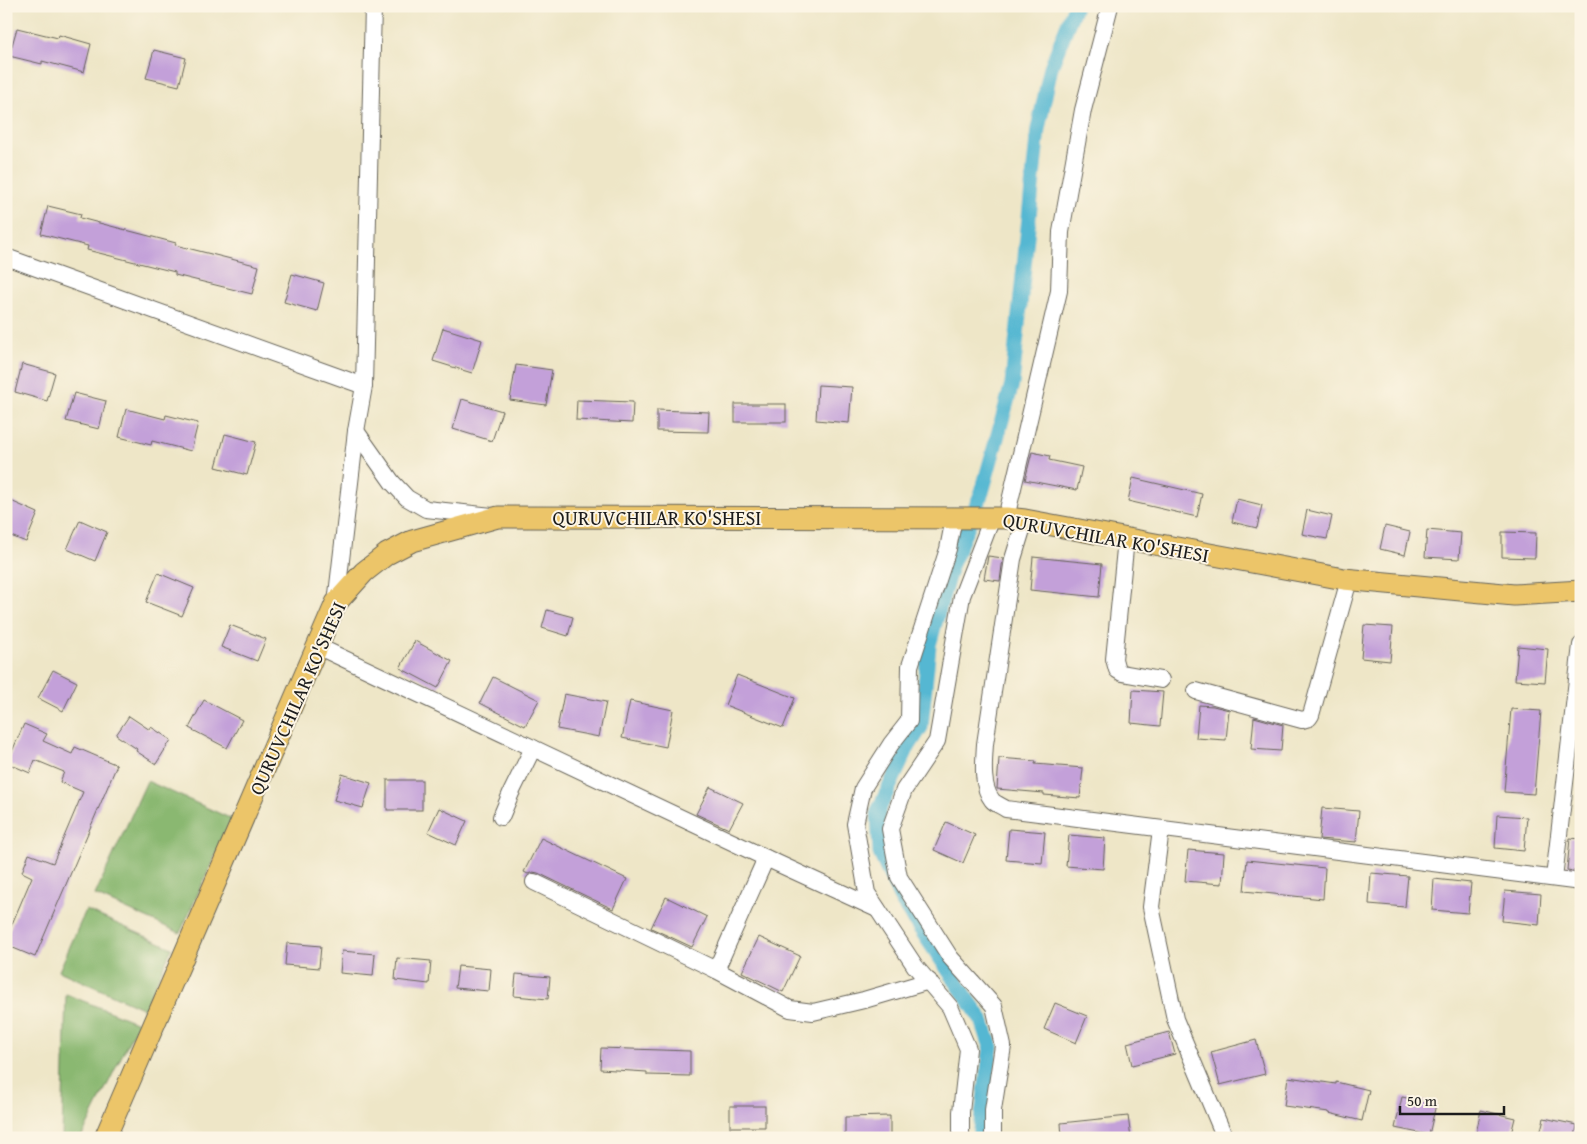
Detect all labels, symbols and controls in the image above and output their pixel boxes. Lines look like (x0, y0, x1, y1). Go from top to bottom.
street label: QURUVCHILAR KO'SHESI (553, 503, 761, 532)
street label: QURUVCHILAR KO'SHESI (1001, 505, 1211, 569)
street label: QURUVCHILAR KO'SHESI (241, 597, 353, 799)
scale bar (1400, 1084, 1503, 1116)
text: 50 m (1407, 1090, 1438, 1111)

